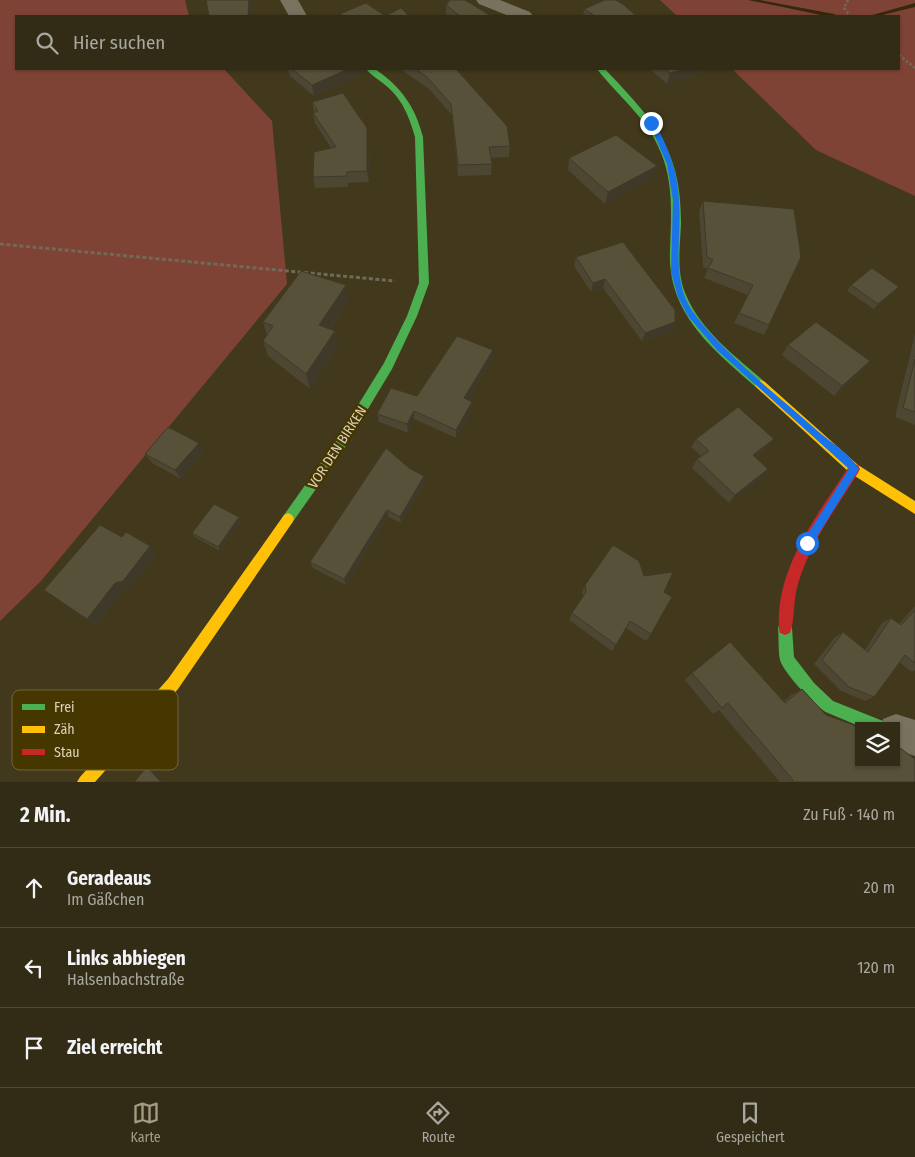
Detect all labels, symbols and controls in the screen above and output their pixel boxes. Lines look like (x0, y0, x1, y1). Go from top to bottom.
search box (15, 15, 900, 70)
icon: search (33, 29, 61, 57)
text: Hier suchen (73, 31, 165, 54)
route end (640, 112, 663, 135)
street label: VOR DEN BIRKEN (305, 403, 370, 492)
route start (796, 532, 819, 555)
legend (12, 690, 178, 770)
text: Frei (54, 699, 75, 716)
text: Zäh (54, 721, 75, 738)
map controls (855, 722, 900, 767)
button: layers (855, 722, 900, 767)
text: Stau (54, 744, 80, 761)
text: 2 Min. (20, 802, 70, 828)
text: Zu Fuß · 140 m (803, 805, 895, 824)
text: Geradeaus (67, 867, 151, 890)
icon: ahead (20, 874, 48, 902)
text: 20 m (864, 878, 895, 897)
text: Im Gäßchen (67, 890, 144, 909)
text: Links abbiegen (67, 947, 186, 970)
icon: left (20, 954, 48, 982)
text: 120 m (857, 958, 895, 977)
text: Halsenbachstraße (67, 970, 185, 989)
icon: arrive (20, 1034, 48, 1062)
text: Ziel erreicht (67, 1036, 163, 1059)
tab: Karte (130, 1099, 161, 1146)
tab: Route (422, 1099, 455, 1146)
tab: Gespeichert (716, 1099, 785, 1146)

